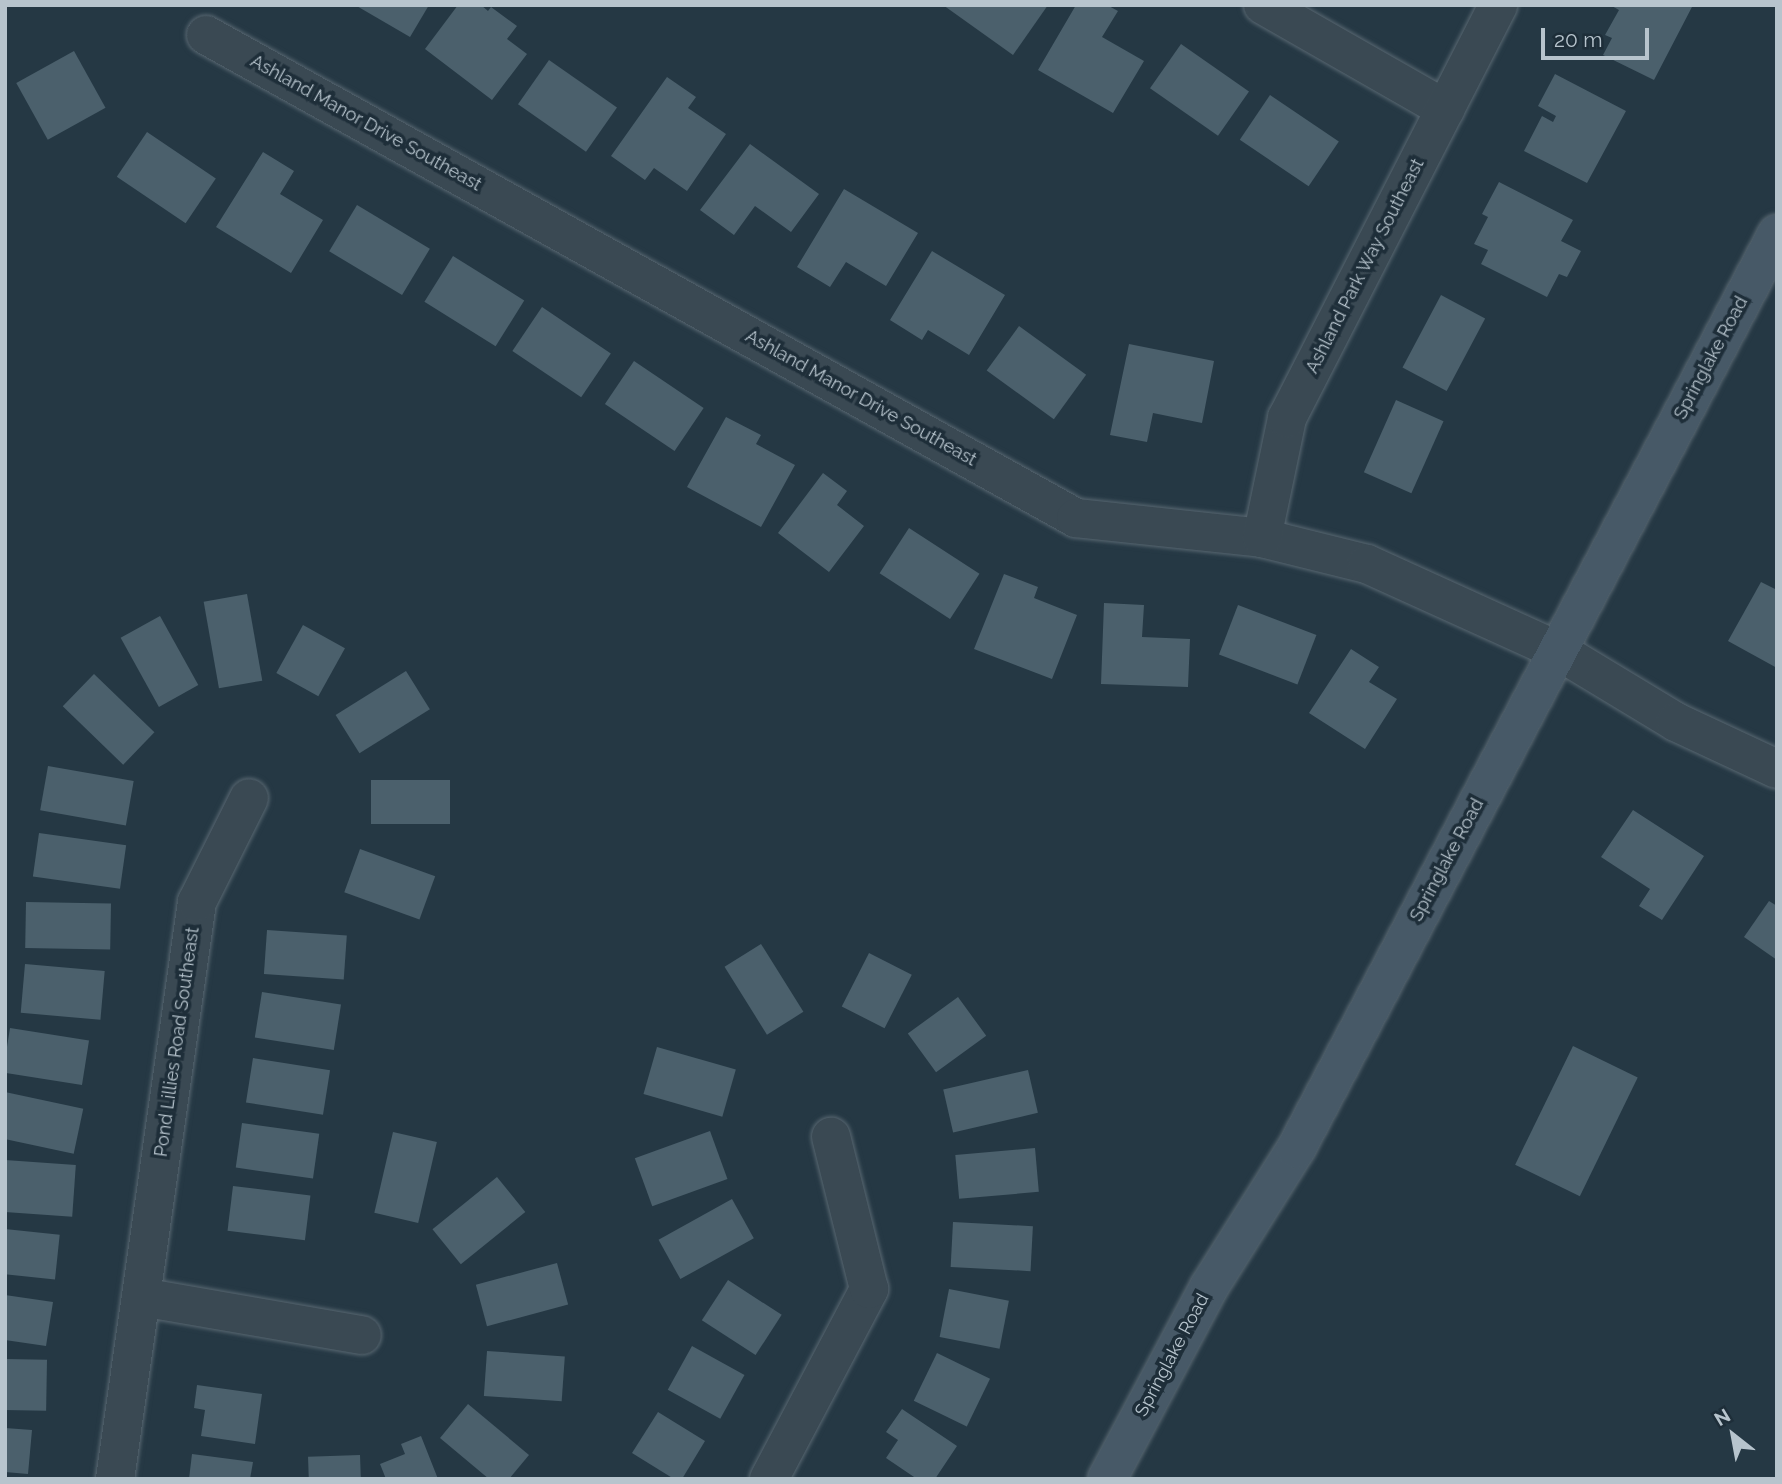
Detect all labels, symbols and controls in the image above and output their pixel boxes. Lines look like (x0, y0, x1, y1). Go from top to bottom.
scale bar (1544, 14, 1652, 58)
text: 20 m (1554, 27, 1602, 52)
street label: Ashland Manor Drive Southeast (246, 50, 486, 196)
street label: Ashland Park Way Southeast (1301, 155, 1429, 377)
street label: Springlake Road (1670, 293, 1752, 423)
street label: Ashland Manor Drive Southeast (741, 325, 981, 471)
street label: Springlake Road (1406, 795, 1488, 925)
street label: Pond Lillies Road Southeast (150, 926, 204, 1158)
street label: Springlake Road (1131, 1290, 1213, 1420)
north arrow (1698, 1400, 1768, 1470)
text: N (1710, 1404, 1734, 1430)

